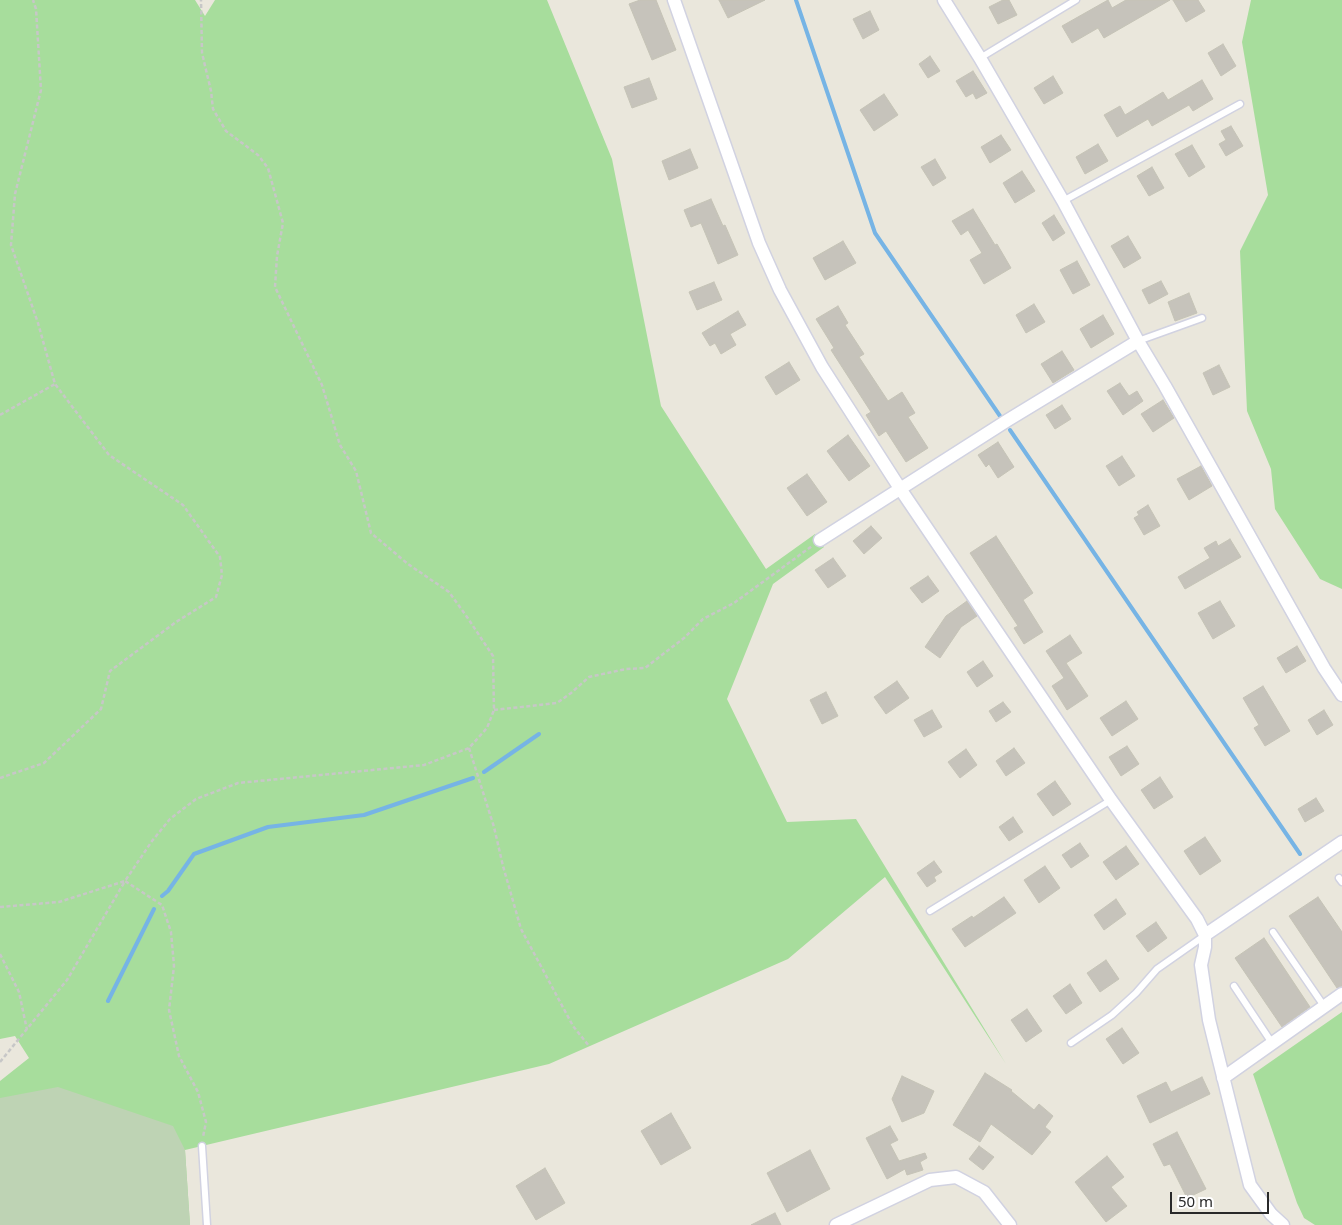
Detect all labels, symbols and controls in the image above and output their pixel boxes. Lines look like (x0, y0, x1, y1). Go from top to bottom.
scale bar (1172, 1182, 1271, 1214)
text: 50 m (1178, 1191, 1213, 1211)

